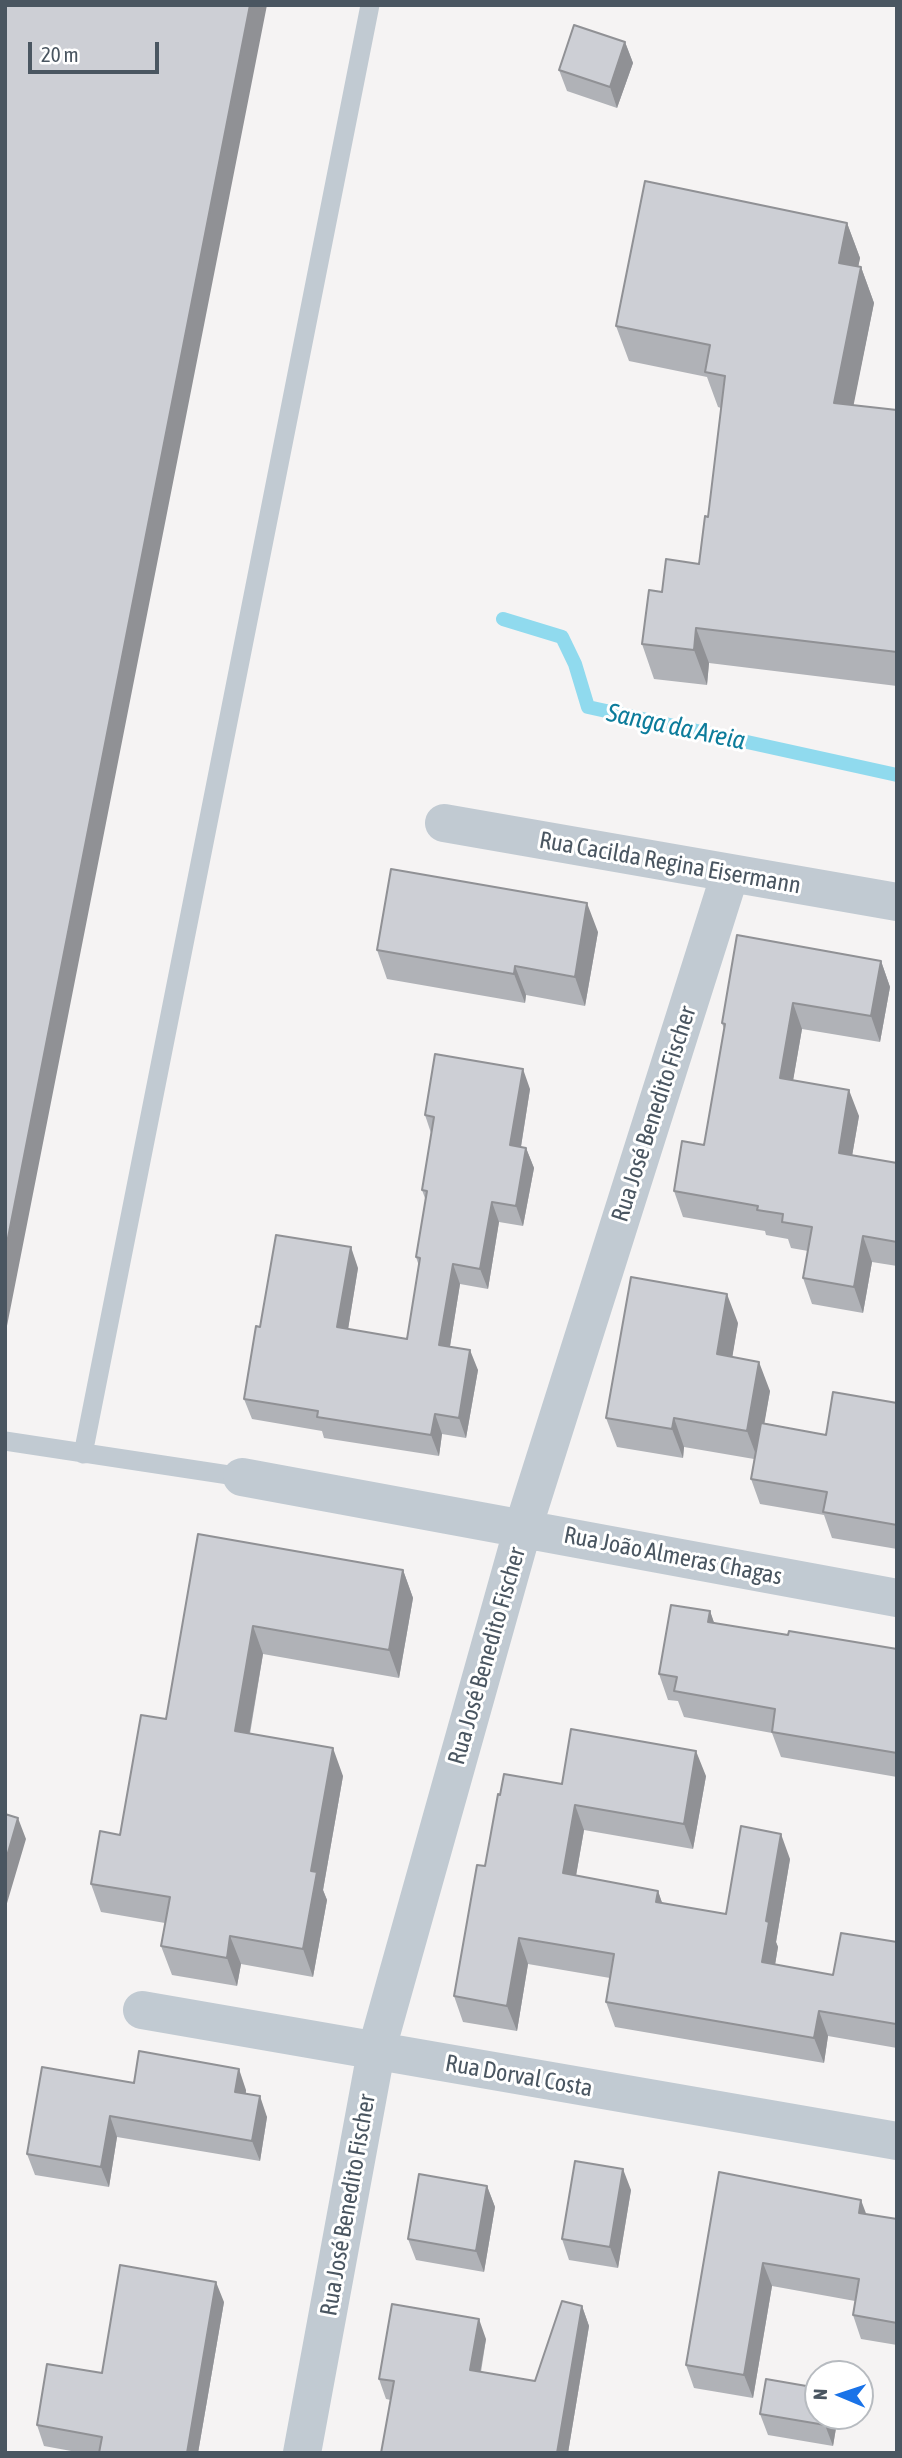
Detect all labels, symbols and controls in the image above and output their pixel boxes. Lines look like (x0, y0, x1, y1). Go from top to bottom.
scale bar (32, 28, 163, 72)
text: 20 m (41, 42, 79, 66)
water label: Sanga da Areia (604, 697, 748, 757)
street label: Rua Cacilda Regina Eisermann (537, 826, 803, 900)
street label: Rua José Benedito Fischer (606, 1003, 702, 1225)
street label: Rua João Almeras Chagas (561, 1521, 785, 1591)
street label: Rua José Benedito Fischer (442, 1544, 532, 1768)
street label: Rua Dorval Costa (443, 2049, 595, 2103)
street label: Rua José Benedito Fischer (314, 2092, 382, 2318)
north arrow (804, 2360, 874, 2430)
text: N (809, 2388, 831, 2400)

